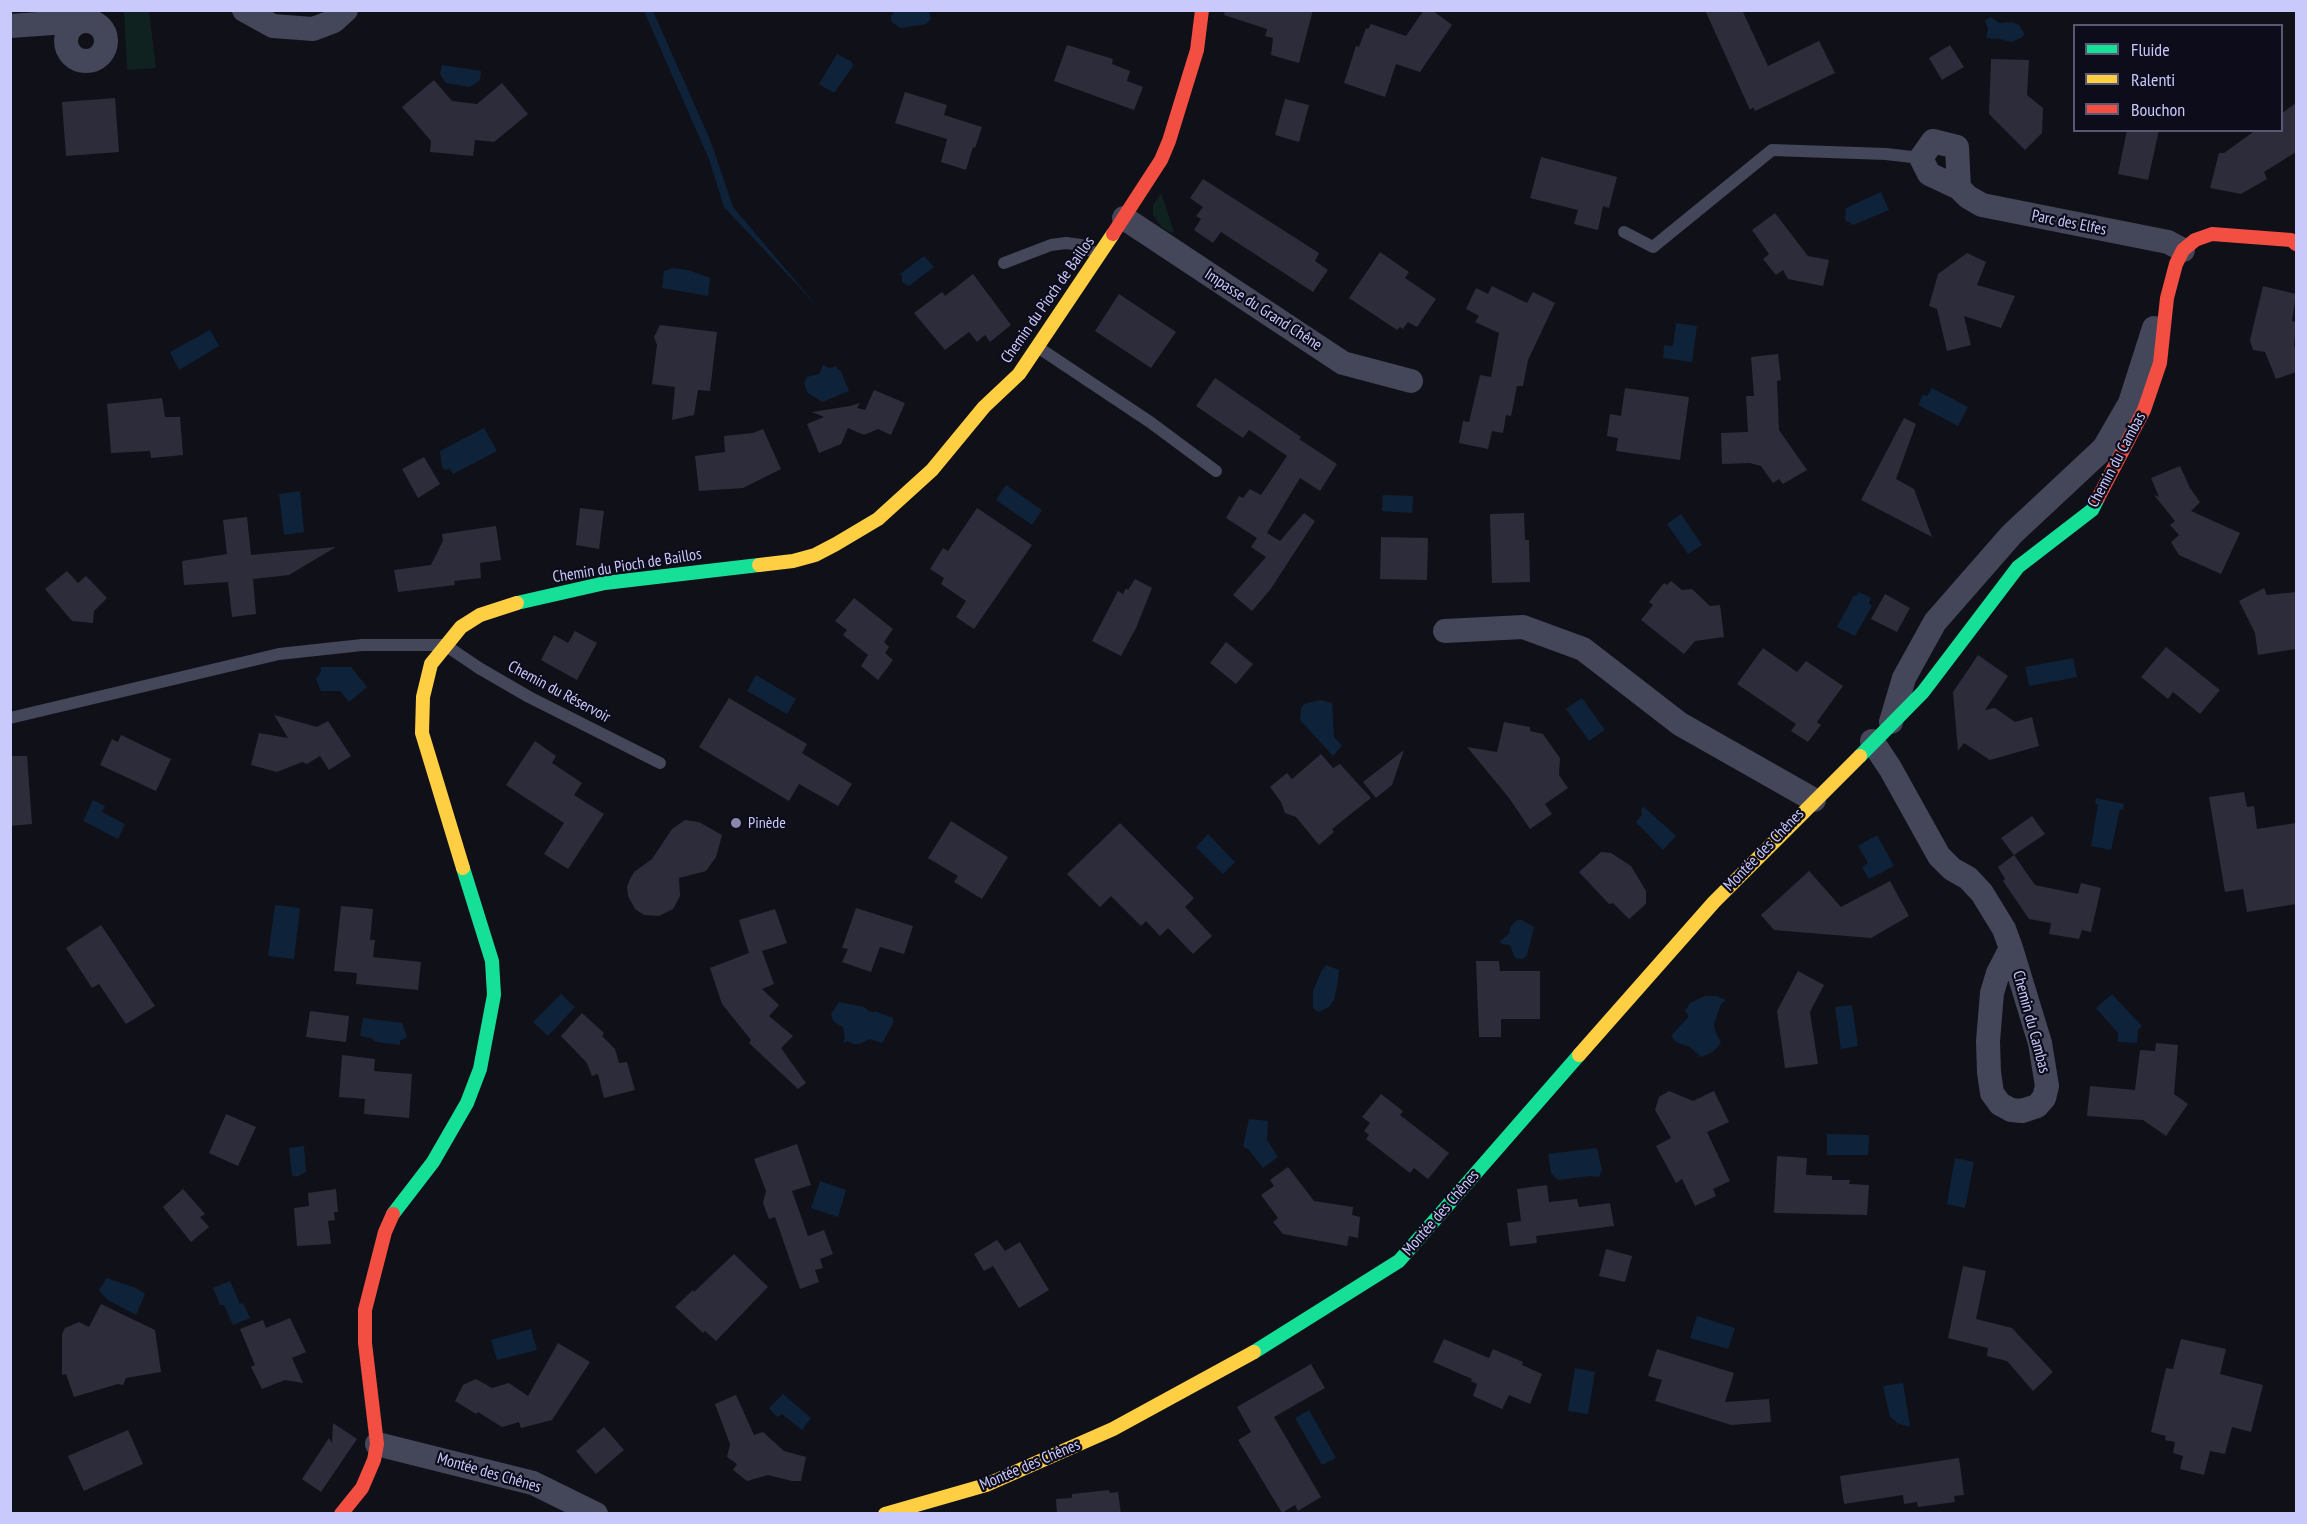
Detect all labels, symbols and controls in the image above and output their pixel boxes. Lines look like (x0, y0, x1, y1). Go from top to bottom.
legend (2073, 24, 2283, 132)
text: Fluide (2131, 38, 2170, 61)
text: Ralenti (2131, 68, 2175, 91)
text: Bouchon (2131, 98, 2185, 121)
street label: Parc des Elfes (2030, 206, 2108, 240)
street label: Chemin du Pioch de Baillos (997, 233, 1099, 367)
street label: Impasse du Grand Chêne (1201, 265, 1325, 355)
street label: Chemin du Cambas (2084, 409, 2150, 511)
street label: Chemin du Pioch de Baillos (551, 545, 703, 587)
street label: Chemin du Réservoir (504, 657, 614, 727)
street label: Montée des Chênes (1720, 805, 1808, 895)
place label: Pinède (748, 813, 786, 833)
marker: Pinède (729, 816, 743, 830)
street label: Chemin du Cambas (2008, 969, 2054, 1075)
street label: Montée des Chênes (1399, 1166, 1483, 1260)
street label: Montée des Chênes (977, 1435, 1083, 1495)
street label: Montée des Chênes (435, 1449, 543, 1497)

